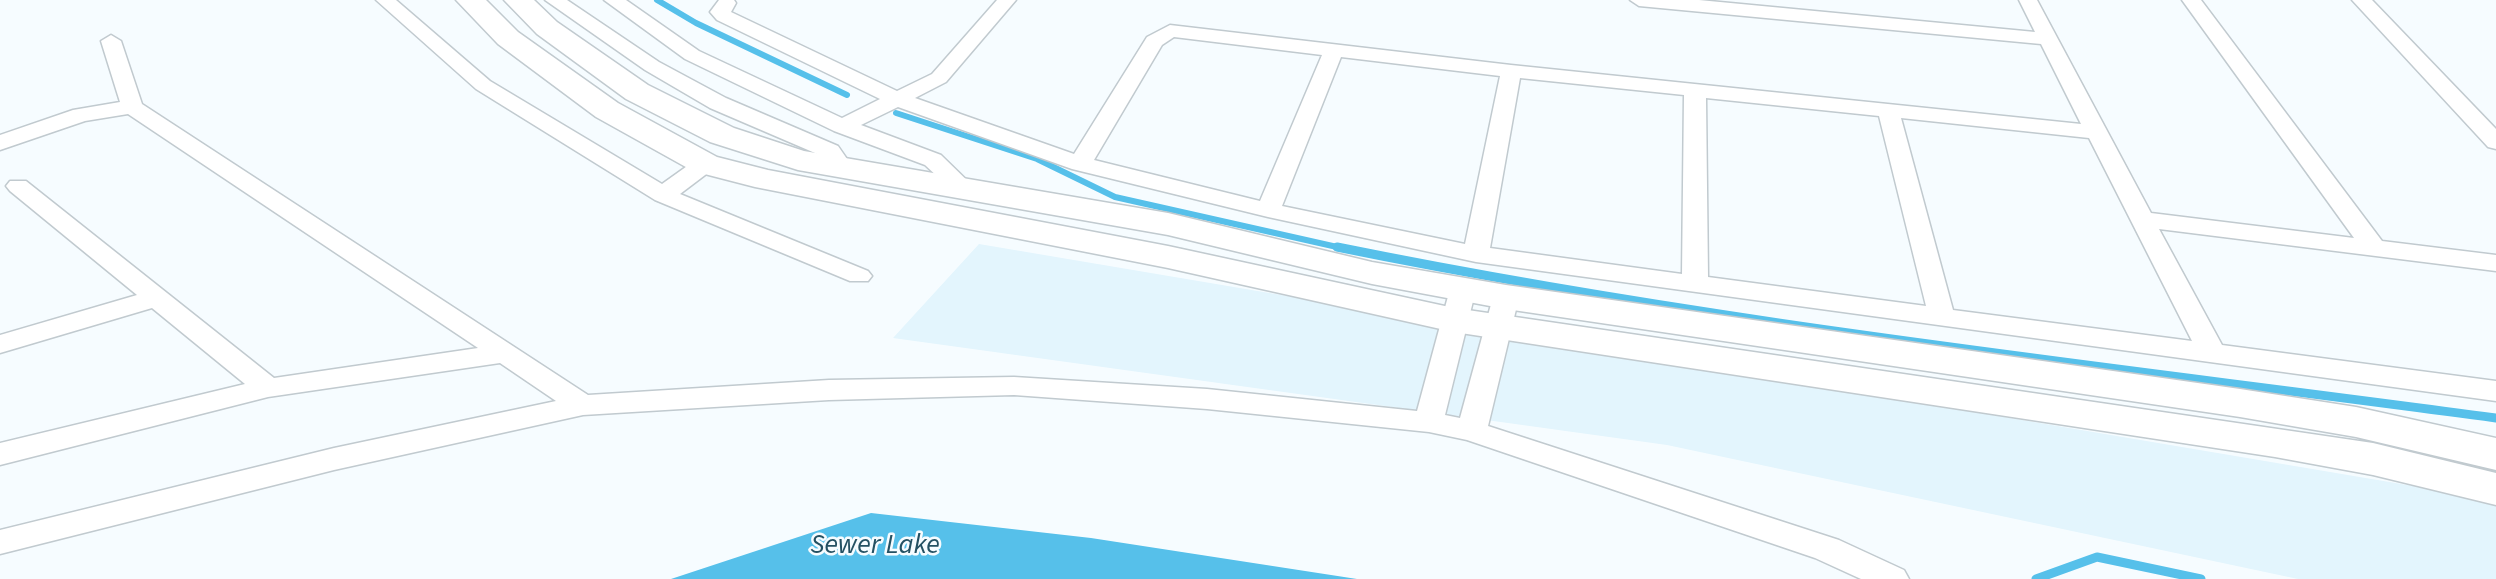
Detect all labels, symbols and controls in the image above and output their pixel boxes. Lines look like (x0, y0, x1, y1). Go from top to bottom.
water label: Sewer Lake (810, 530, 940, 564)

